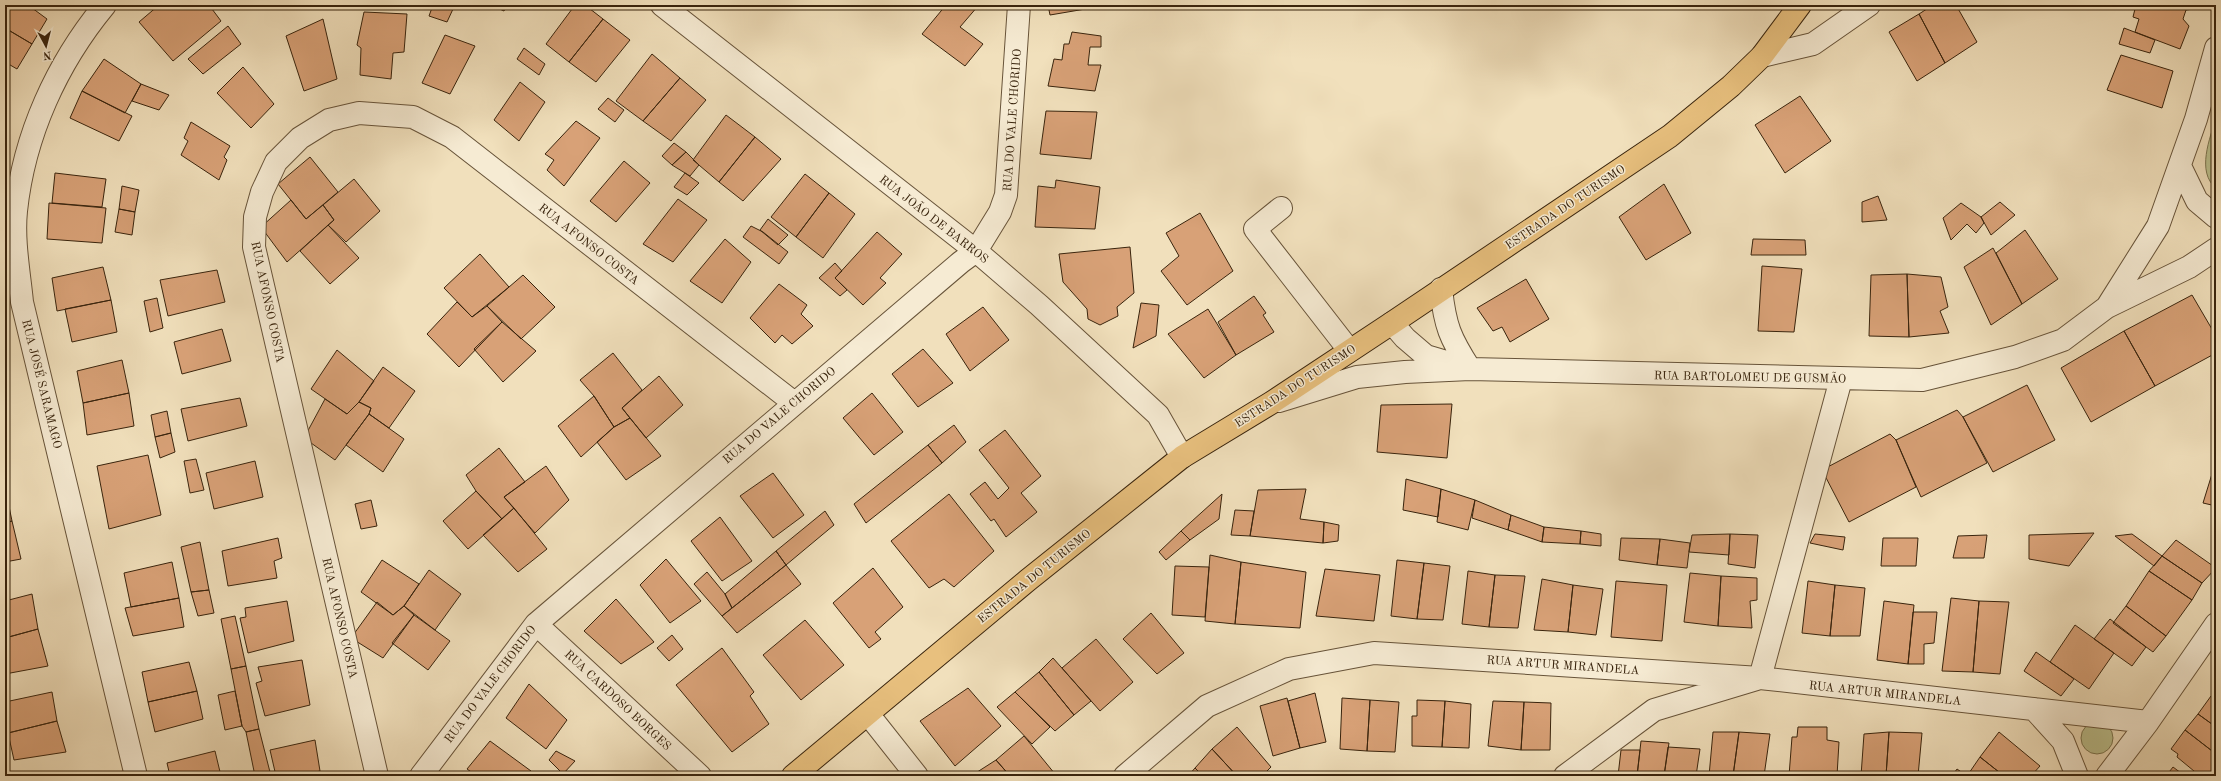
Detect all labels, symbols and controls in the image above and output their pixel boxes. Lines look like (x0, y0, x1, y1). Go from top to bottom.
north arrow (26, 26, 66, 66)
text: N (42, 48, 52, 60)
street label: RUA DO VALE CHORIDO (1002, 48, 1024, 192)
street label: ESTRADA DO TURISMO (1504, 163, 1628, 252)
street label: RUA JOÃO DE BARROS (877, 171, 992, 266)
street label: RUA AFONSO COSTA (536, 202, 641, 288)
street label: RUA AFONSO COSTA (248, 240, 286, 364)
street label: RUA JOSÉ SARAMAGO (19, 318, 66, 450)
street label: ESTRADA DO TURISMO (1233, 343, 1358, 430)
street label: RUA DO VALE CHORIDO (721, 365, 838, 466)
street label: RUA BARTOLOMEU DE GUSMÃO (1654, 367, 1846, 386)
street label: ESTRADA DO TURISMO (976, 528, 1093, 626)
street label: RUA AFONSO COSTA (319, 557, 359, 680)
street label: RUA DO VALE CHORIDO (443, 624, 539, 745)
street label: RUA CARDOSO BORGES (562, 648, 673, 753)
street label: RUA ARTUR MIRANDELA (1486, 655, 1640, 677)
street label: RUA ARTUR MIRANDELA (1808, 680, 1962, 708)

